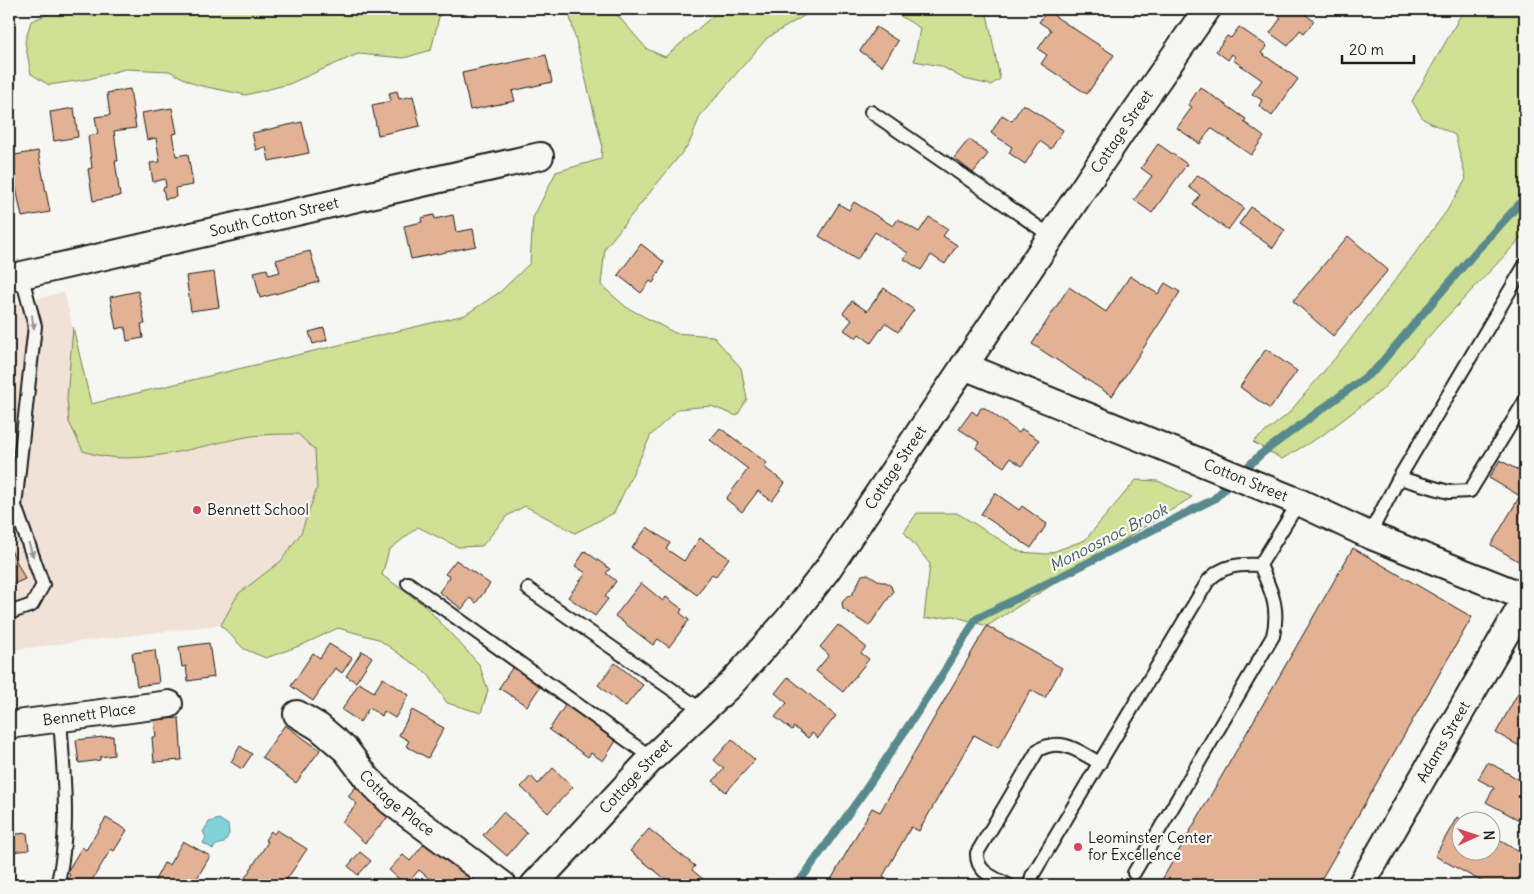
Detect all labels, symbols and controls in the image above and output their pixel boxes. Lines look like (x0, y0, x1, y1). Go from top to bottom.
scale bar (1342, 32, 1414, 64)
text: 20 m (1349, 40, 1384, 59)
street label: Cottage Street (1086, 86, 1157, 177)
street label: South Cotton Street (208, 193, 340, 241)
one-way arrow (29, 314, 37, 330)
street label: Cottage Street (860, 422, 930, 513)
street label: Cotton Street (1201, 454, 1291, 505)
water label: Monoosnoc Brook (1046, 498, 1172, 575)
place label: Bennett School (207, 500, 309, 519)
marker: Bennett School (191, 504, 203, 516)
one-way arrow (27, 543, 35, 558)
street label: Bennett Place (42, 698, 137, 729)
street label: Adams Street (1412, 698, 1474, 786)
street label: Cottage Street (595, 734, 676, 817)
street label: Cottage Place (355, 766, 439, 840)
north arrow (1452, 812, 1502, 862)
place label: Leominster Center for Excellence (1088, 828, 1212, 864)
text: N (1480, 830, 1498, 841)
marker: Leominster Center for Excellence (1072, 841, 1084, 853)

